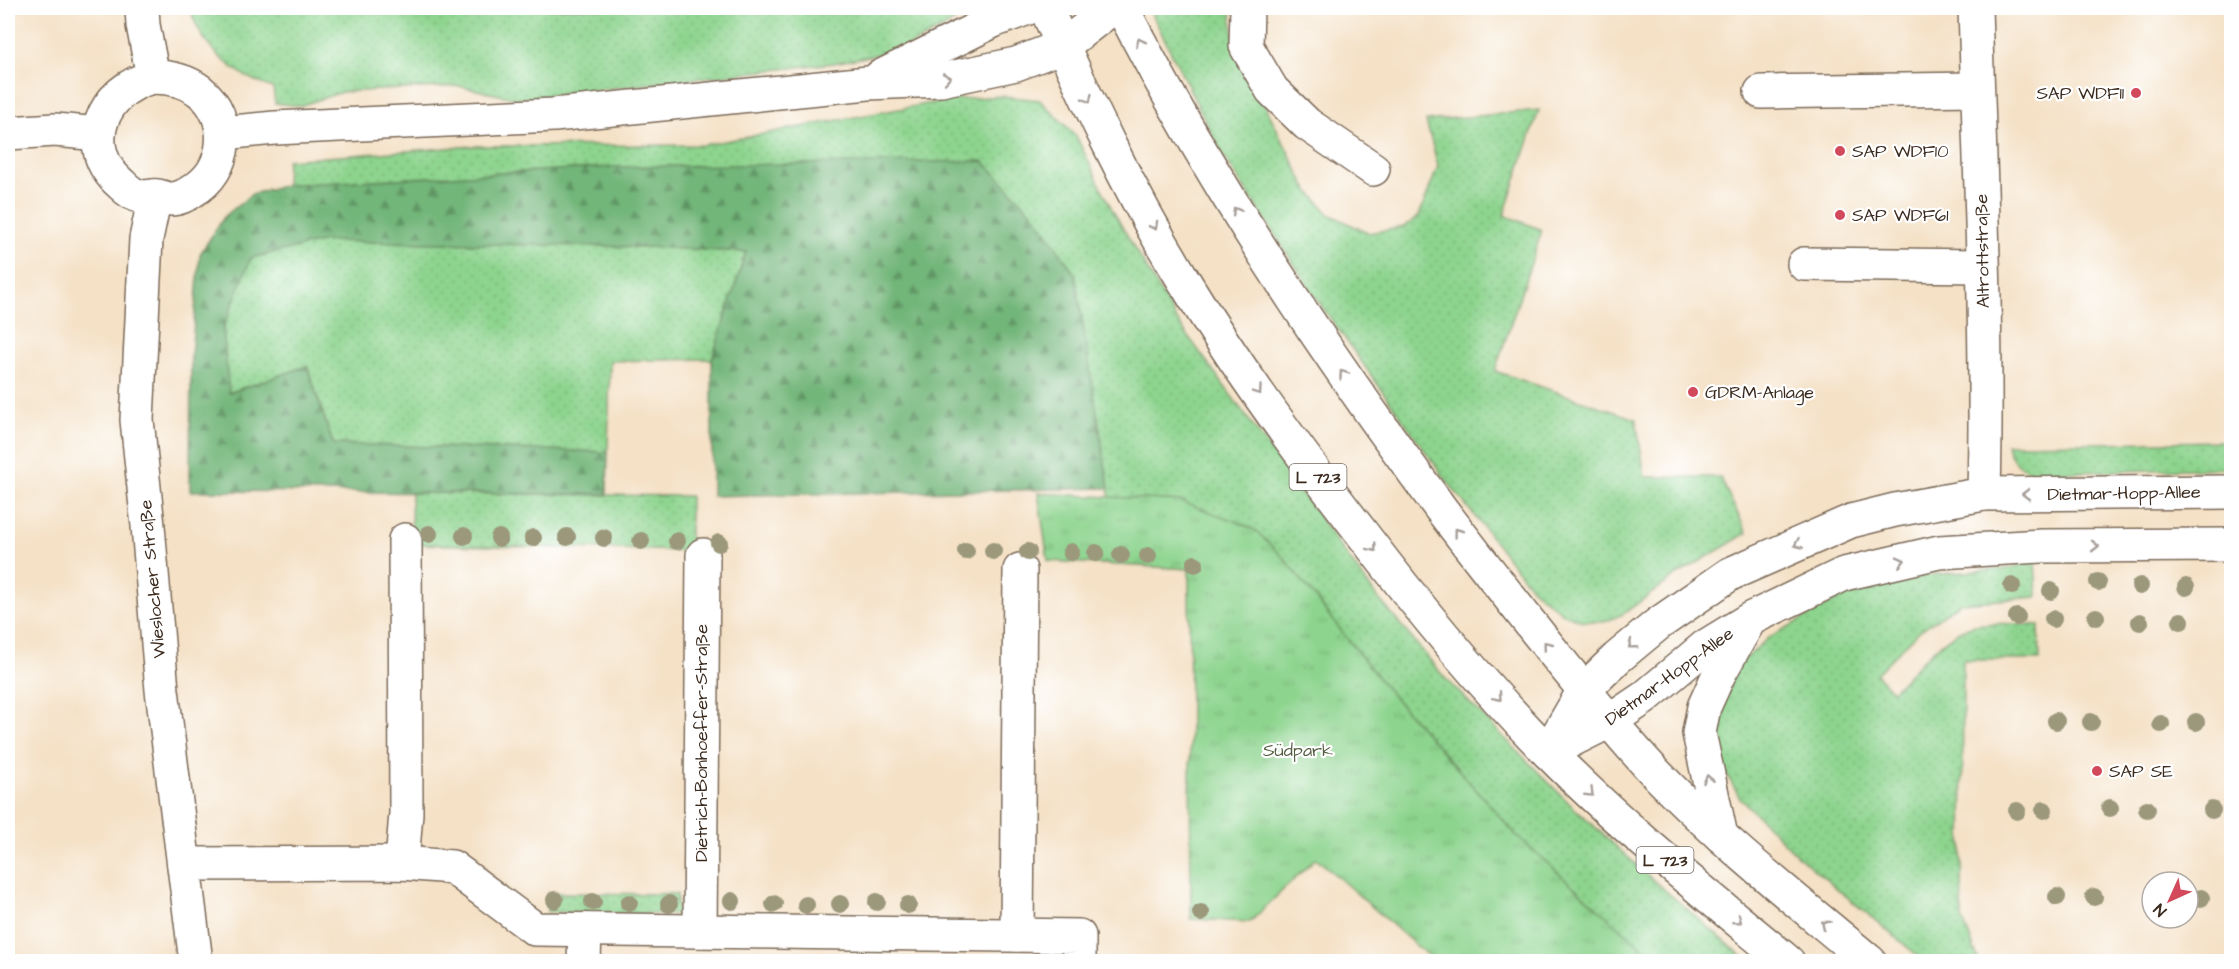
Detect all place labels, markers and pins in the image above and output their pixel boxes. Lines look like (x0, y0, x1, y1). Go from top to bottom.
place label: SAP WDF11 (2037, 81, 2124, 106)
marker: SAP WDF11 (2129, 86, 2143, 100)
place label: SAP WDF10 (1852, 139, 1949, 164)
marker: SAP WDF10 (1833, 144, 1847, 158)
place label: SAP WDF61 (1852, 203, 1948, 228)
marker: SAP WDF61 (1833, 208, 1847, 222)
place label: GDRM-Anlage (1705, 380, 1814, 406)
marker: GDRM-Anlage (1686, 385, 1700, 399)
place label: SAP SE (2109, 759, 2173, 784)
marker: SAP SE (2090, 764, 2104, 778)

